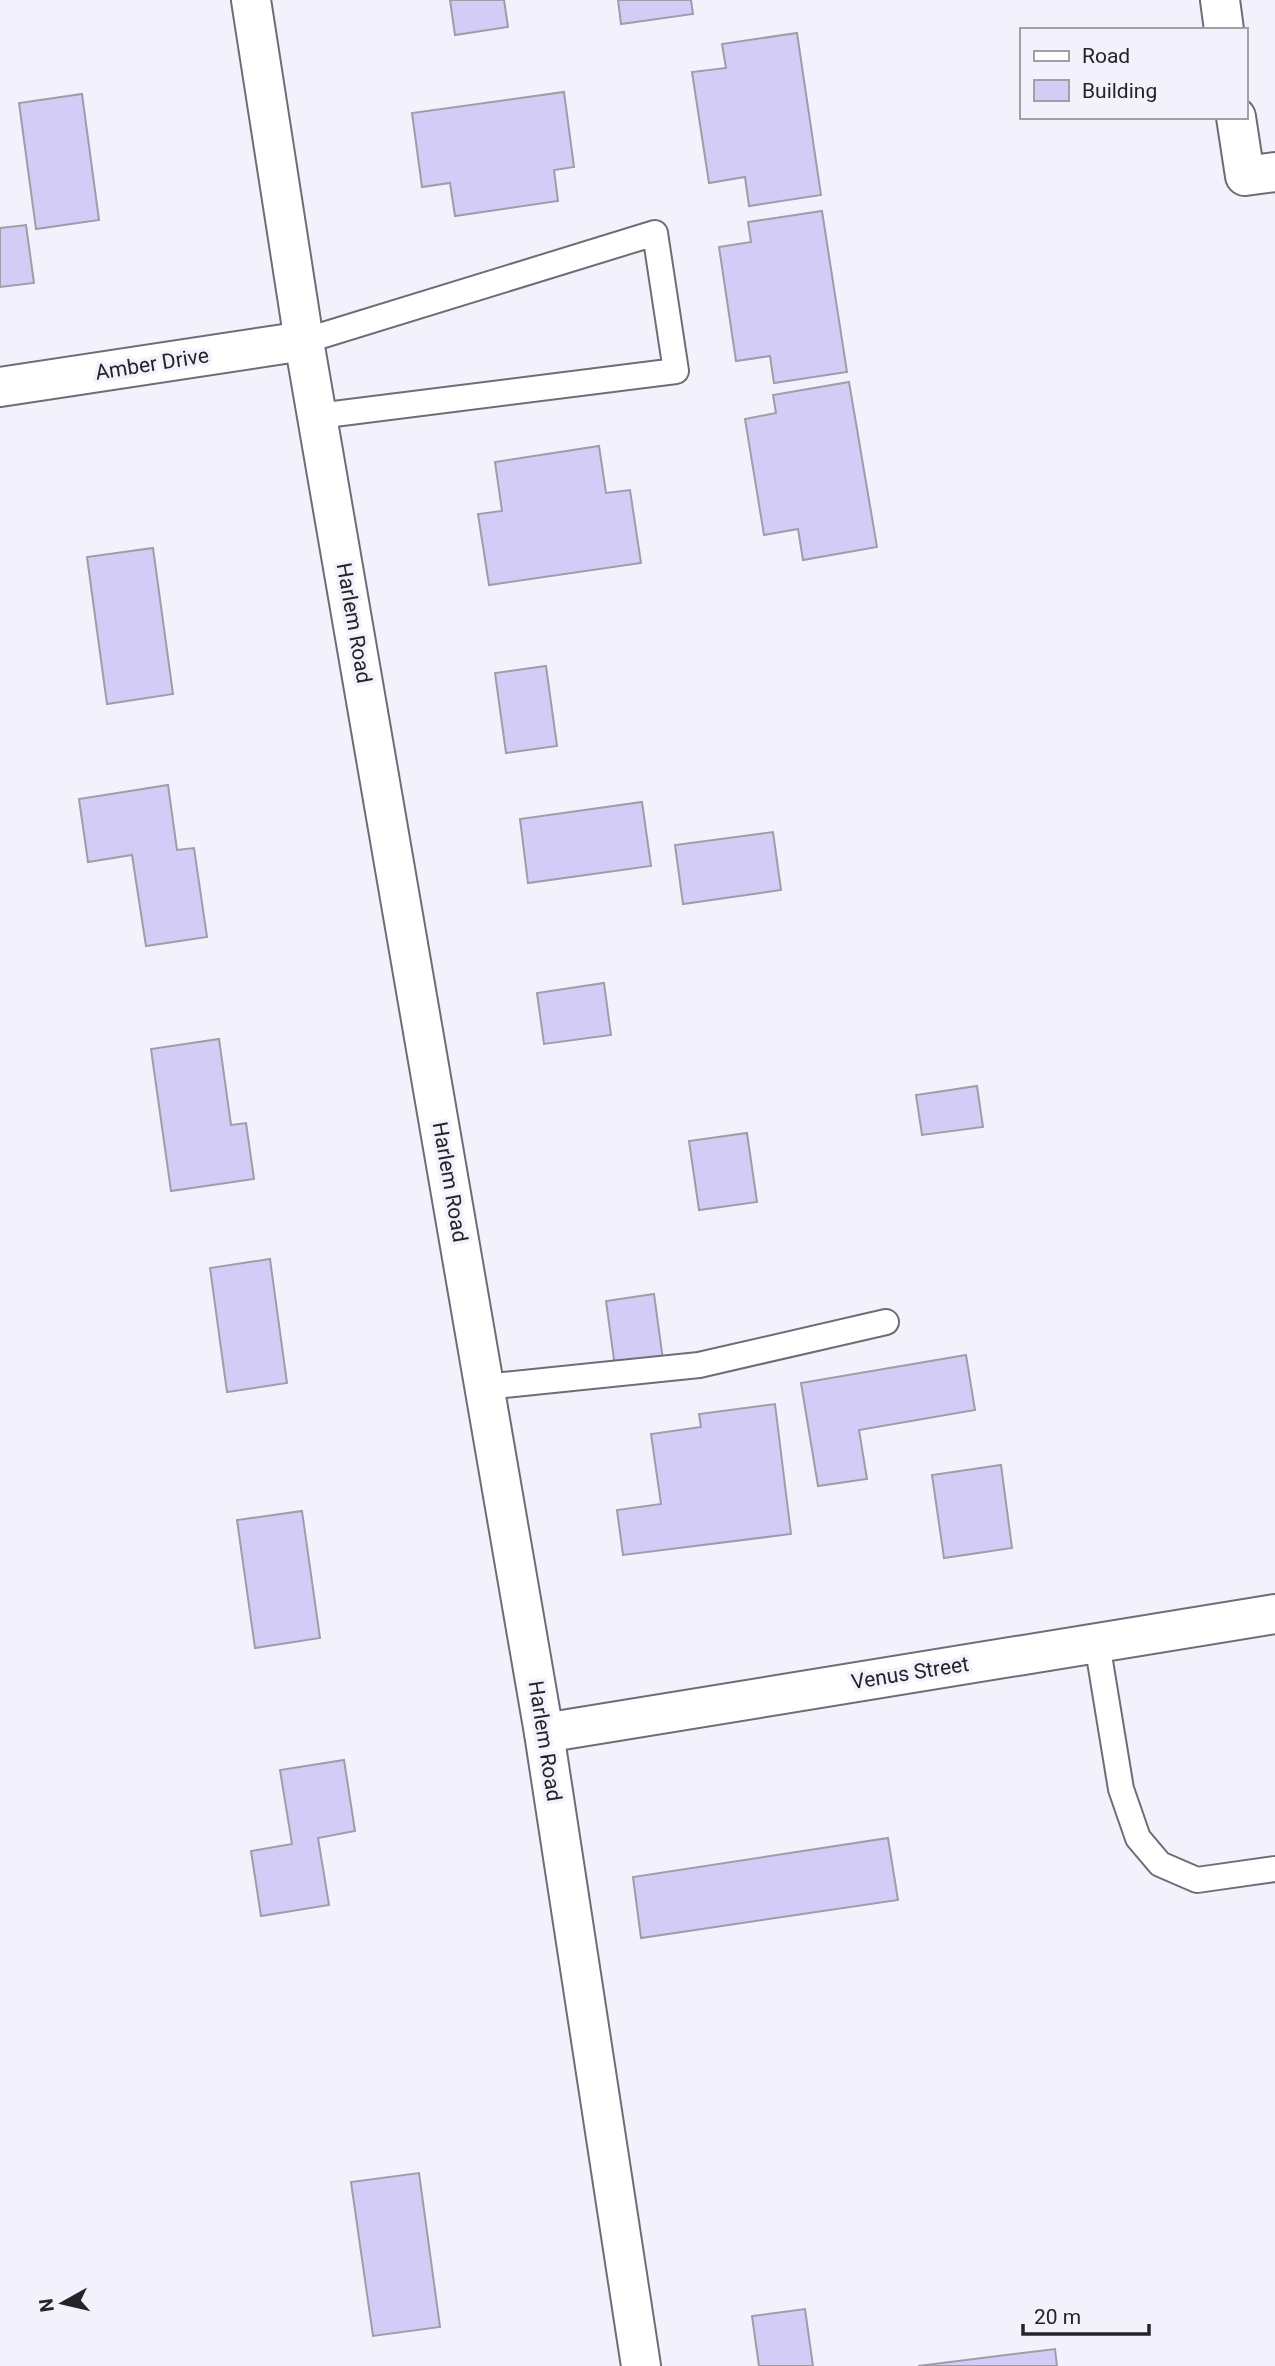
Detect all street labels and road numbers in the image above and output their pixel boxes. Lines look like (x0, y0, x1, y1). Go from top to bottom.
street label: Amber Drive (94, 343, 210, 385)
street label: Harlem Road (332, 561, 376, 685)
street label: Harlem Road (428, 1120, 472, 1244)
street label: Venus Street (850, 1652, 971, 1694)
street label: Harlem Road (524, 1679, 566, 1803)

